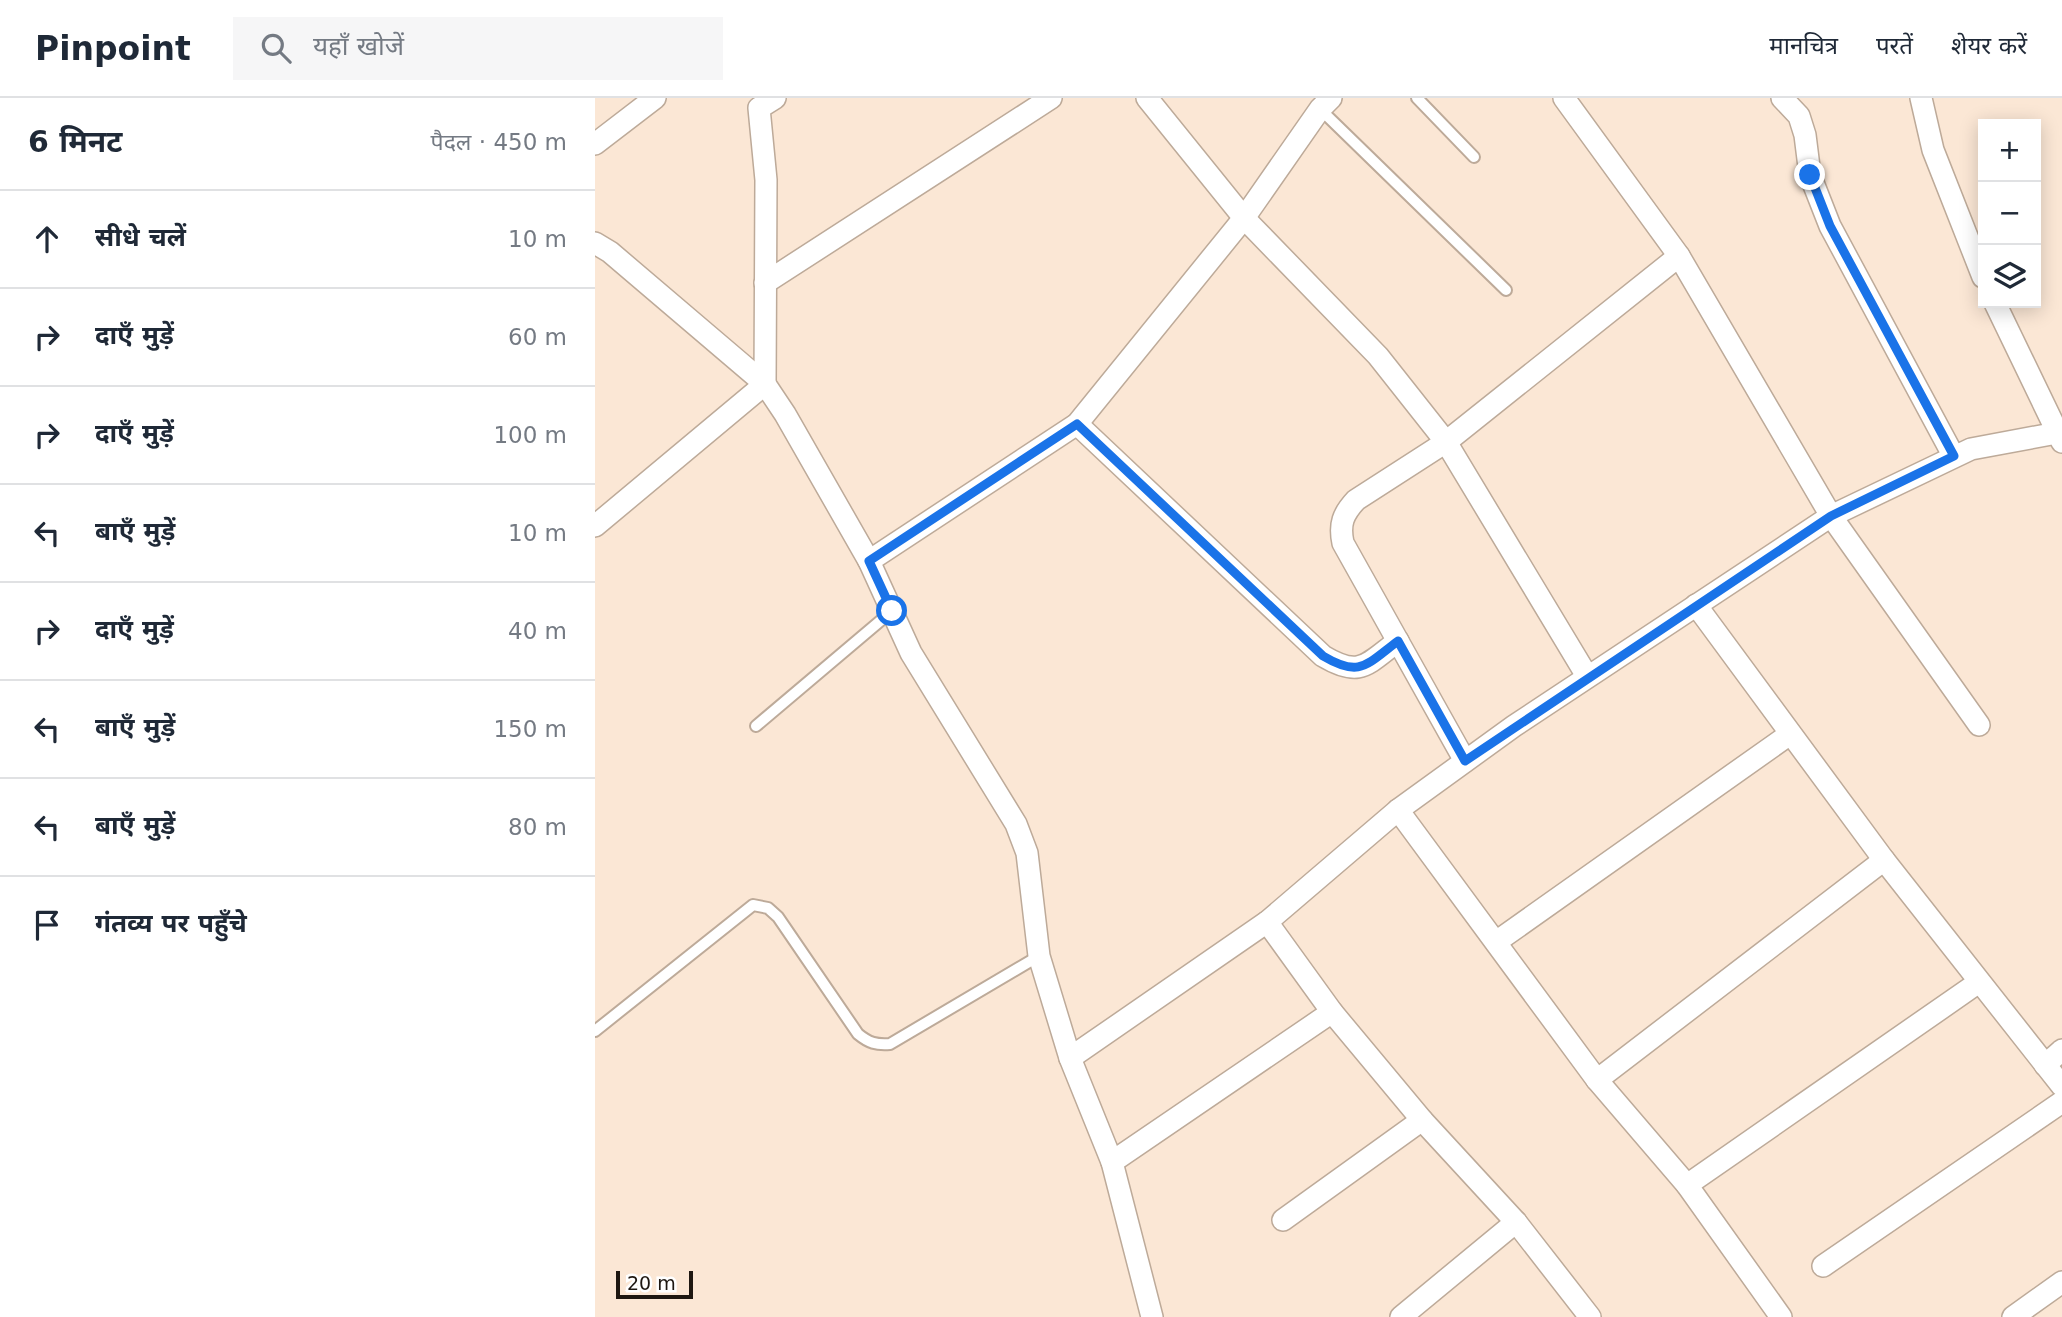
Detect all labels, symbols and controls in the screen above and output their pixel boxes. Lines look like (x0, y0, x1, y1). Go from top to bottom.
search box (233, 17, 723, 80)
text: Pinpoint (35, 29, 191, 68)
icon: search (257, 29, 295, 67)
text: यहाँ खोजें (313, 31, 404, 61)
text: मानचित्र (1769, 32, 1838, 60)
text: परतें (1876, 32, 1913, 60)
text: शेयर करें (1951, 32, 2027, 60)
map controls (1978, 119, 2041, 308)
button: + (1978, 119, 2041, 182)
text: 6 मिनट (28, 124, 122, 159)
text: पैदल · 450 m (431, 129, 567, 155)
route end (1794, 159, 1825, 190)
button: − (1978, 182, 2041, 245)
icon: ahead (28, 220, 66, 258)
text: सीधे चलें (95, 222, 186, 252)
text: 10 m (508, 226, 567, 252)
button: layers (1978, 245, 2041, 308)
icon: right (28, 318, 66, 356)
text: दाएँ मुड़ें (95, 320, 174, 350)
text: 60 m (508, 324, 567, 350)
icon: right (28, 416, 66, 454)
text: दाएँ मुड़ें (95, 418, 174, 448)
text: 100 m (493, 422, 567, 448)
icon: left (28, 514, 66, 552)
text: बाएँ मुड़ें (95, 516, 175, 546)
text: 10 m (508, 520, 567, 546)
route start (876, 595, 907, 626)
icon: right (28, 612, 66, 650)
text: दाएँ मुड़ें (95, 614, 174, 644)
text: 40 m (508, 618, 567, 644)
icon: left (28, 710, 66, 748)
text: बाएँ मुड़ें (95, 712, 175, 742)
text: 150 m (493, 716, 567, 742)
icon: left (28, 808, 66, 846)
text: बाएँ मुड़ें (95, 810, 175, 840)
text: 80 m (508, 814, 567, 840)
icon: arrive (28, 906, 66, 944)
text: गंतव्य पर पहुँचे (95, 908, 247, 938)
scale bar (616, 1268, 693, 1300)
text: 20 m (627, 1272, 676, 1294)

